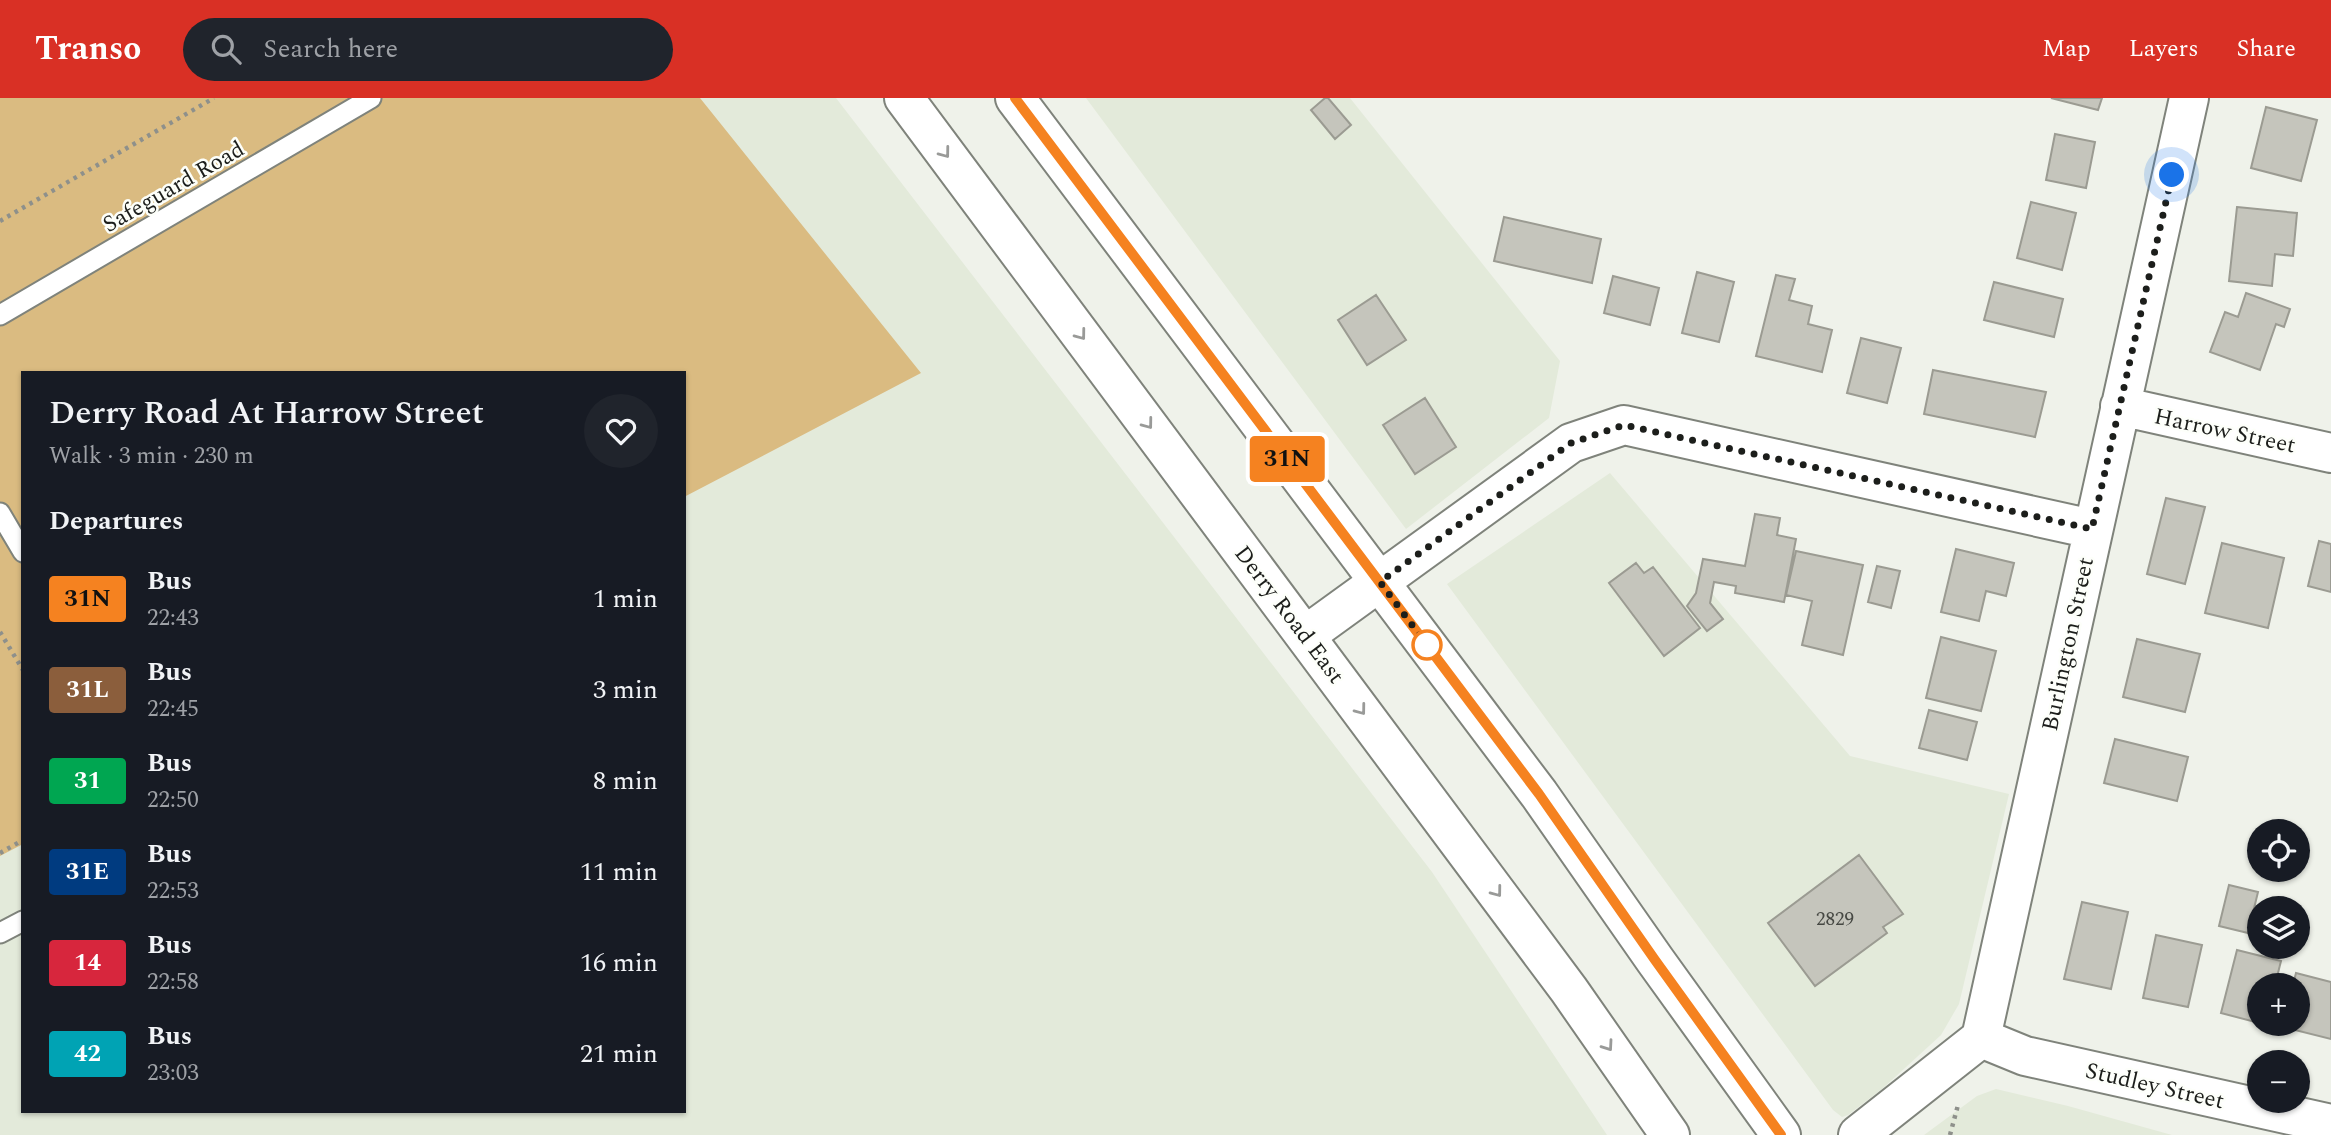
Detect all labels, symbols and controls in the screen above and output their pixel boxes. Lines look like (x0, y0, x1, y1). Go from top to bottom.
search box (183, 18, 673, 81)
text: Transo (35, 24, 141, 74)
text: Search here (263, 29, 398, 69)
icon: search (207, 30, 245, 68)
text: Map (2042, 31, 2091, 67)
text: Layers (2129, 31, 2199, 67)
text: Share (2237, 31, 2296, 67)
street label: Safeguard Road (96, 132, 251, 242)
one-way arrow (937, 145, 949, 157)
your location (2154, 157, 2189, 192)
one-way arrow (1073, 327, 1085, 340)
text: Derry Road At Harrow Street (49, 388, 484, 438)
button: heart (584, 394, 658, 468)
street label: Harrow Street (2151, 399, 2299, 464)
one-way arrow (1140, 417, 1152, 429)
line badge: 31N (1247, 436, 1327, 482)
text: Walk · 3 min · 230 m (49, 439, 254, 474)
text: 31N (1264, 441, 1310, 477)
text: Departures (49, 501, 183, 541)
street label: Derry Road East (1225, 538, 1353, 692)
street label: Burlington Street (2033, 554, 2104, 735)
text: Bus (147, 561, 192, 601)
text: 1 min (593, 579, 658, 619)
text: 31N (64, 581, 111, 617)
text: 22:43 (147, 601, 199, 636)
unlabelled marker (1412, 630, 1442, 660)
text: Bus (147, 652, 192, 692)
text: 3 min (593, 670, 658, 710)
text: 31L (66, 672, 109, 708)
text: 22:45 (147, 692, 199, 727)
one-way arrow (1353, 702, 1365, 714)
text: Bus (147, 743, 192, 783)
text: 8 min (593, 761, 658, 801)
text: 31 (74, 763, 101, 799)
text: 22:50 (147, 783, 199, 818)
map controls (2247, 819, 2310, 1113)
button: locate (2247, 819, 2310, 882)
text: Bus (147, 834, 192, 874)
text: 11 min (580, 852, 658, 892)
text: 31E (66, 854, 109, 890)
text: 22:53 (147, 874, 199, 909)
one-way arrow (1488, 885, 1501, 897)
button: layers (2247, 896, 2310, 959)
house number: 2829 (1816, 905, 1854, 934)
text: Bus (147, 925, 192, 965)
text: 16 min (580, 943, 658, 983)
text: 14 (74, 945, 101, 981)
text: 22:58 (147, 965, 199, 1000)
button: + (2247, 973, 2310, 1036)
text: Bus (147, 1016, 192, 1056)
text: 21 min (580, 1034, 658, 1074)
text: 42 (74, 1036, 101, 1072)
one-way arrow (1600, 1038, 1612, 1051)
button: − (2247, 1050, 2310, 1113)
street label: Studley Street (2082, 1054, 2227, 1119)
text: 23:03 (147, 1056, 199, 1091)

